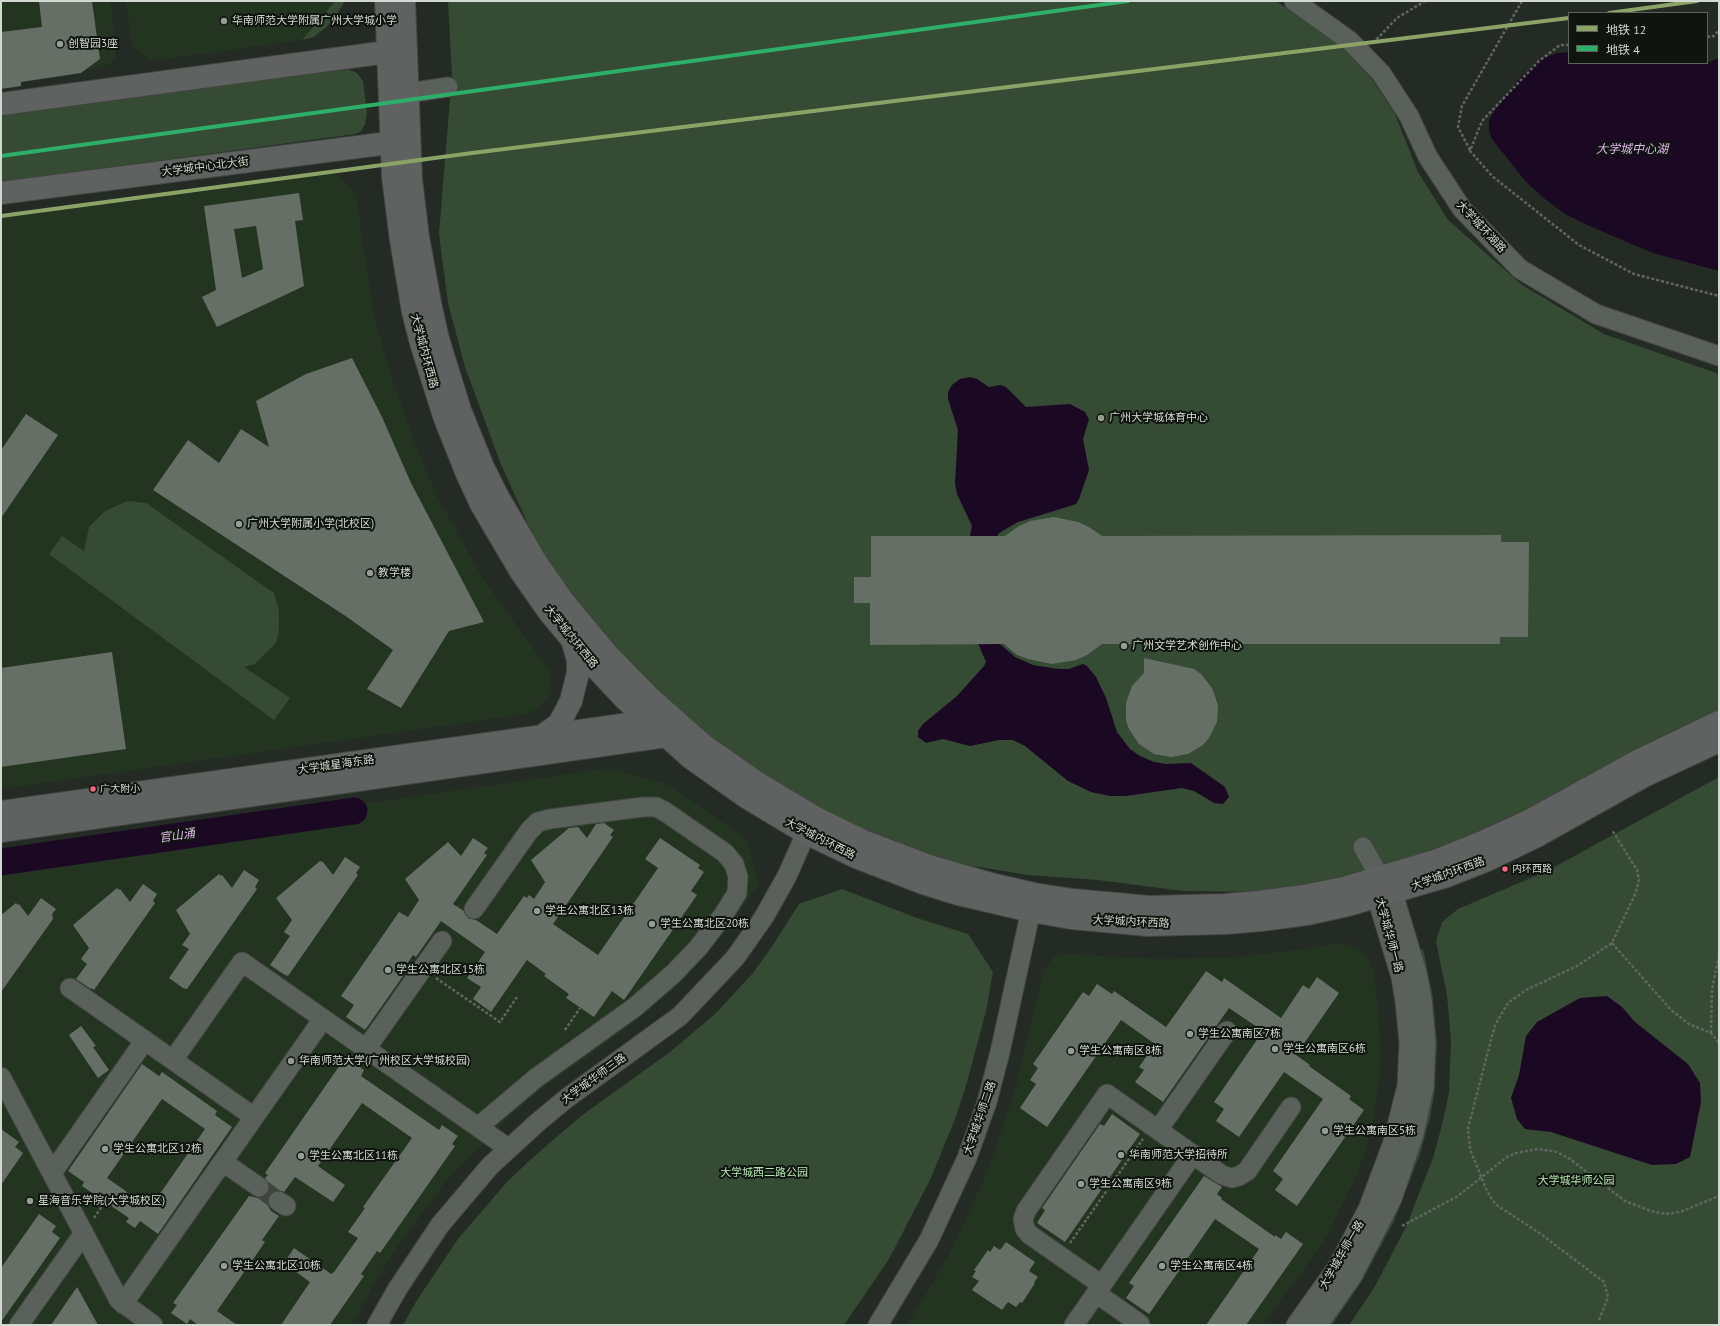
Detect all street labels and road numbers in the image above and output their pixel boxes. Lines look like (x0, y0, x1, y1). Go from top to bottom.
street label: 大学城中心北大街 (161, 155, 249, 179)
street label: 大学城环湖路 (1454, 198, 1508, 256)
street label: 大学城内环西路 (408, 312, 440, 390)
street label: 大学城内环西路 (542, 603, 600, 671)
street label: 大学城星海东路 (297, 753, 375, 777)
street label: 大学城内环西路 (783, 816, 857, 862)
street label: 大学城内环西路 (1410, 855, 1486, 893)
street label: 大学城华师一路 (1373, 896, 1405, 974)
street label: 大学城内环西路 (1092, 913, 1170, 931)
street label: 大学城华师三路 (559, 1051, 629, 1107)
street label: 大学城华师二路 (961, 1079, 999, 1157)
street label: 大学城华师一路 (1317, 1218, 1367, 1292)

